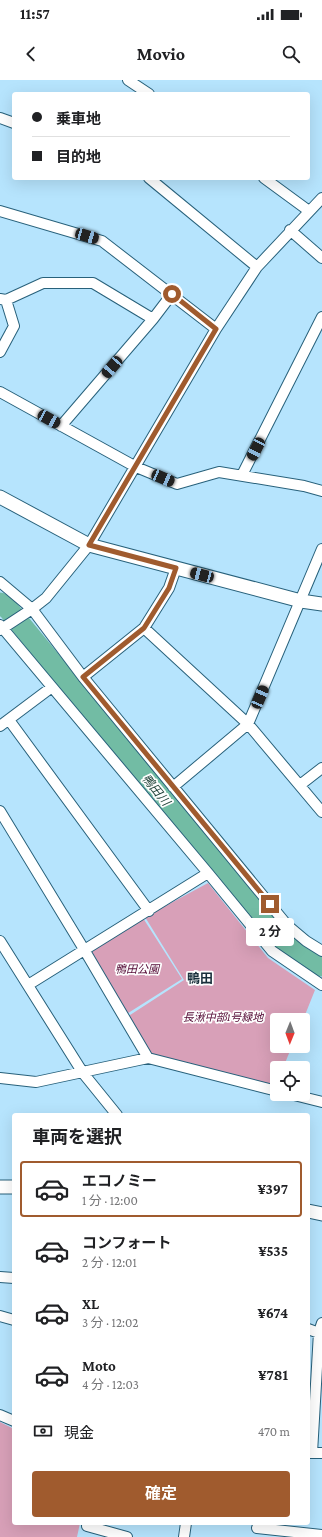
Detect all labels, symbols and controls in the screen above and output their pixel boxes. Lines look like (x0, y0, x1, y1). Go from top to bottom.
text: 11:57 (20, 6, 50, 22)
icon: back (20, 43, 42, 65)
icon: search (280, 43, 302, 65)
text: Movio (137, 44, 185, 64)
text: 乗車地 (56, 111, 101, 127)
text: 目的地 (56, 149, 101, 165)
car (74, 227, 100, 245)
route start (163, 285, 181, 303)
car (100, 354, 124, 380)
car (36, 408, 62, 430)
car (245, 436, 267, 462)
car (150, 468, 176, 488)
car (189, 566, 215, 584)
car (250, 684, 270, 710)
water label: 鴨田川 (139, 772, 174, 810)
route end (261, 895, 279, 913)
callout: 2 分 (246, 918, 294, 946)
text: 2 分 (259, 924, 281, 939)
park label: 鴨田公園 (115, 963, 161, 975)
district label: 鴨田 (187, 971, 213, 986)
park label: 長湫中部1号緑地 (183, 1011, 264, 1023)
north arrow (270, 1013, 310, 1053)
map controls (270, 1013, 310, 1101)
button: locate (270, 1061, 310, 1101)
text: 車両を選択 (32, 1127, 122, 1147)
icon: car (34, 1171, 70, 1207)
text: エコノミー (82, 1173, 157, 1189)
text: ¥397 (257, 1181, 288, 1197)
text: 1 分 · 12:00 (82, 1193, 138, 1208)
icon: car (34, 1233, 70, 1269)
text: コンフォート (82, 1235, 172, 1251)
text: ¥535 (258, 1243, 288, 1259)
text: 2 分 · 12:01 (82, 1255, 137, 1270)
icon: car (34, 1295, 70, 1331)
text: XL (82, 1296, 99, 1312)
text: ¥674 (258, 1305, 288, 1321)
text: 3 分 · 12:02 (82, 1315, 139, 1330)
icon: car (34, 1357, 70, 1393)
text: Moto (82, 1358, 116, 1374)
text: ¥781 (258, 1367, 288, 1383)
text: 4 分 · 12:03 (82, 1377, 139, 1392)
icon: cash (32, 1420, 54, 1442)
text: 470 m (258, 1424, 290, 1439)
text: 現金 (64, 1425, 94, 1441)
button: 確定 (32, 1471, 290, 1517)

